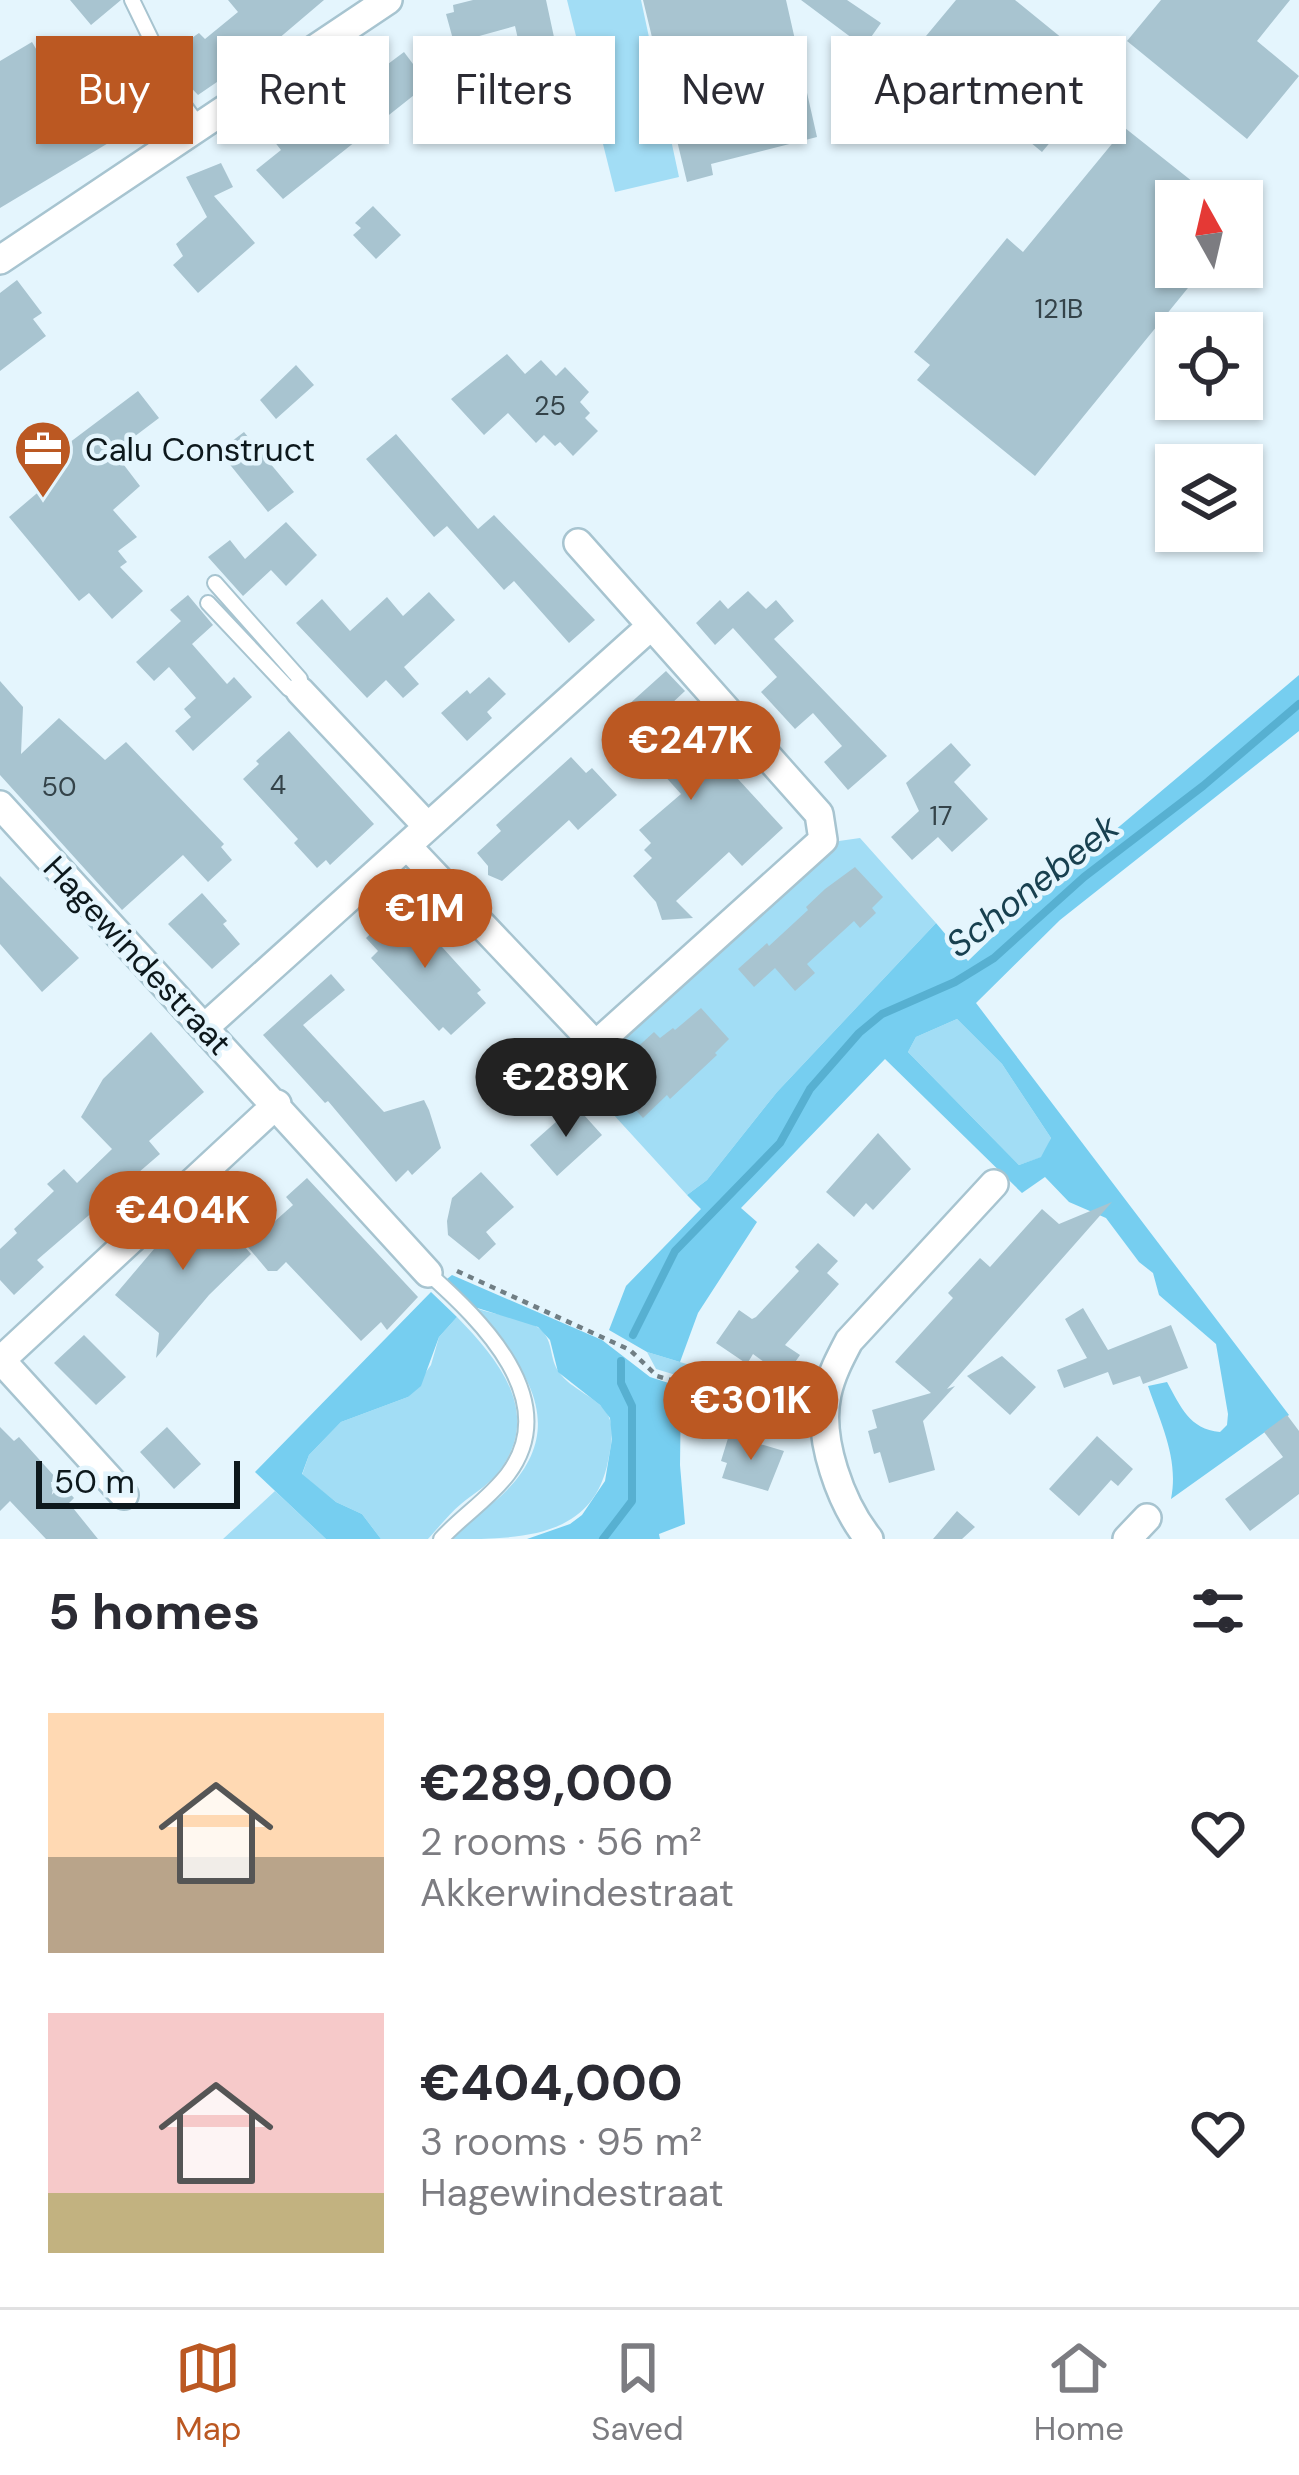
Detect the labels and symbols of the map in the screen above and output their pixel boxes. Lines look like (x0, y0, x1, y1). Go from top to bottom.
north arrow (1155, 180, 1263, 288)
house number: 121B (1035, 291, 1083, 326)
house number: 25 (534, 388, 566, 423)
office icon: Calu Construct (12, 418, 74, 500)
place label: Calu Construct (85, 428, 315, 471)
pin: €247K (607, 701, 775, 803)
house number: 4 (270, 767, 286, 802)
house number: 50 (42, 769, 76, 804)
house number: 17 (930, 798, 952, 833)
water label: Schonebeek (936, 803, 1129, 968)
street label: Hagewindestraat (34, 847, 241, 1064)
pin: €1M (367, 869, 483, 971)
pin: €289K (482, 1038, 650, 1140)
pin: €404K (99, 1171, 267, 1273)
pin: €301K (667, 1361, 835, 1463)
scale bar (36, 1455, 240, 1508)

